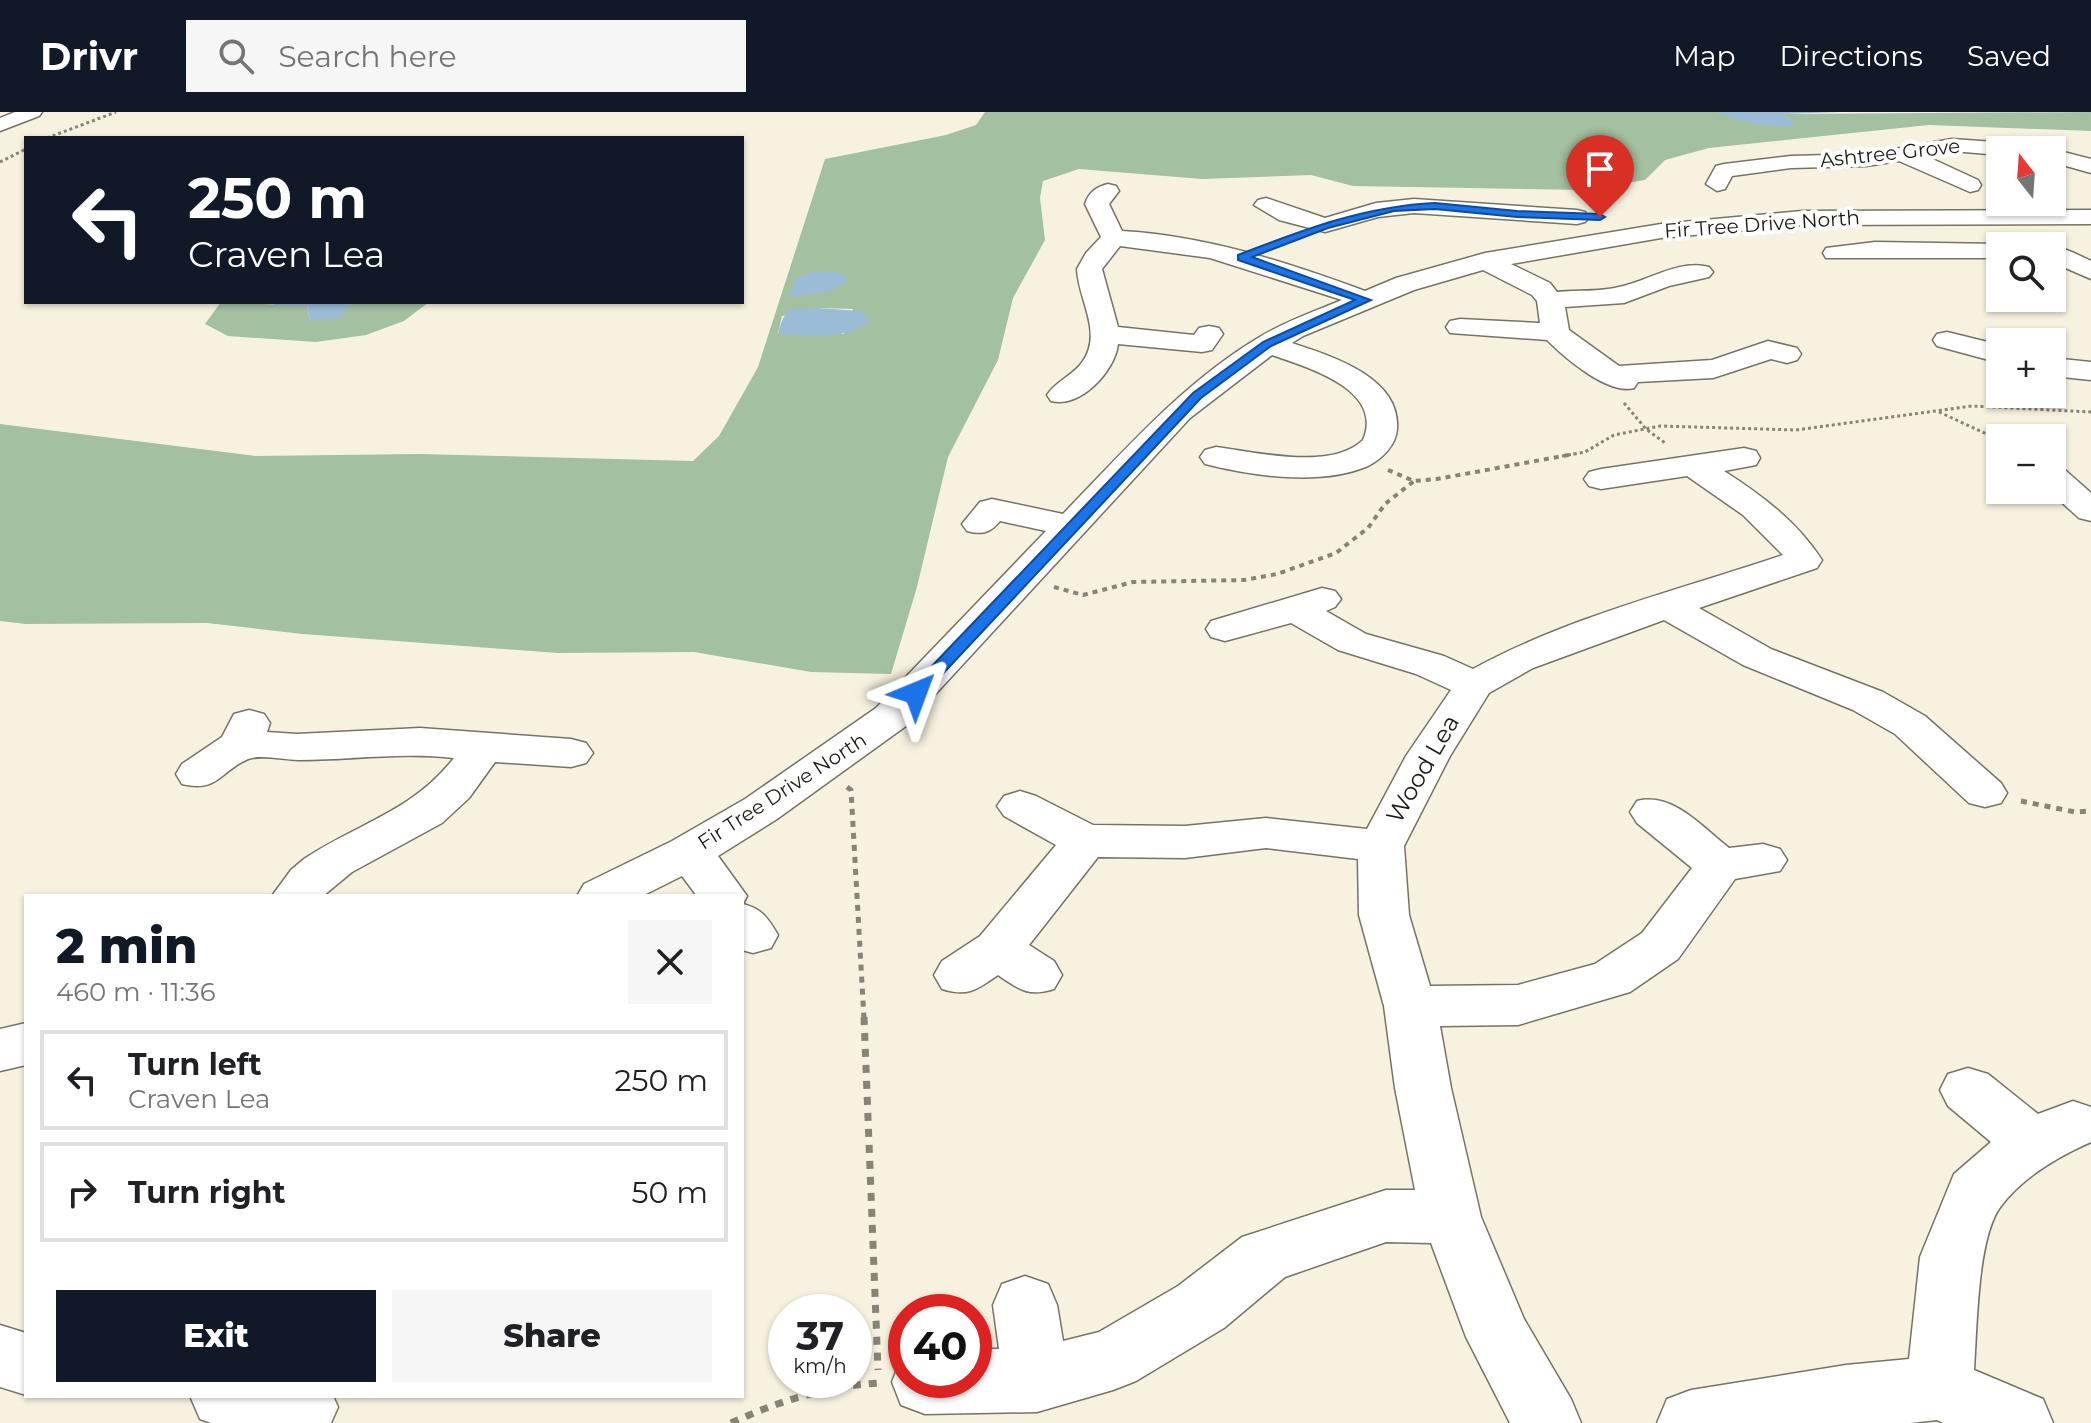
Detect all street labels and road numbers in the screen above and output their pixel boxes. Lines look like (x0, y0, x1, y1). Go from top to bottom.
street label: Ashtree Grove (1819, 134, 1961, 172)
street label: Fir Tree Drive North (1663, 205, 1861, 243)
street label: Wood Lea (1380, 709, 1465, 828)
street label: Fir Tree Drive North (693, 728, 871, 854)

